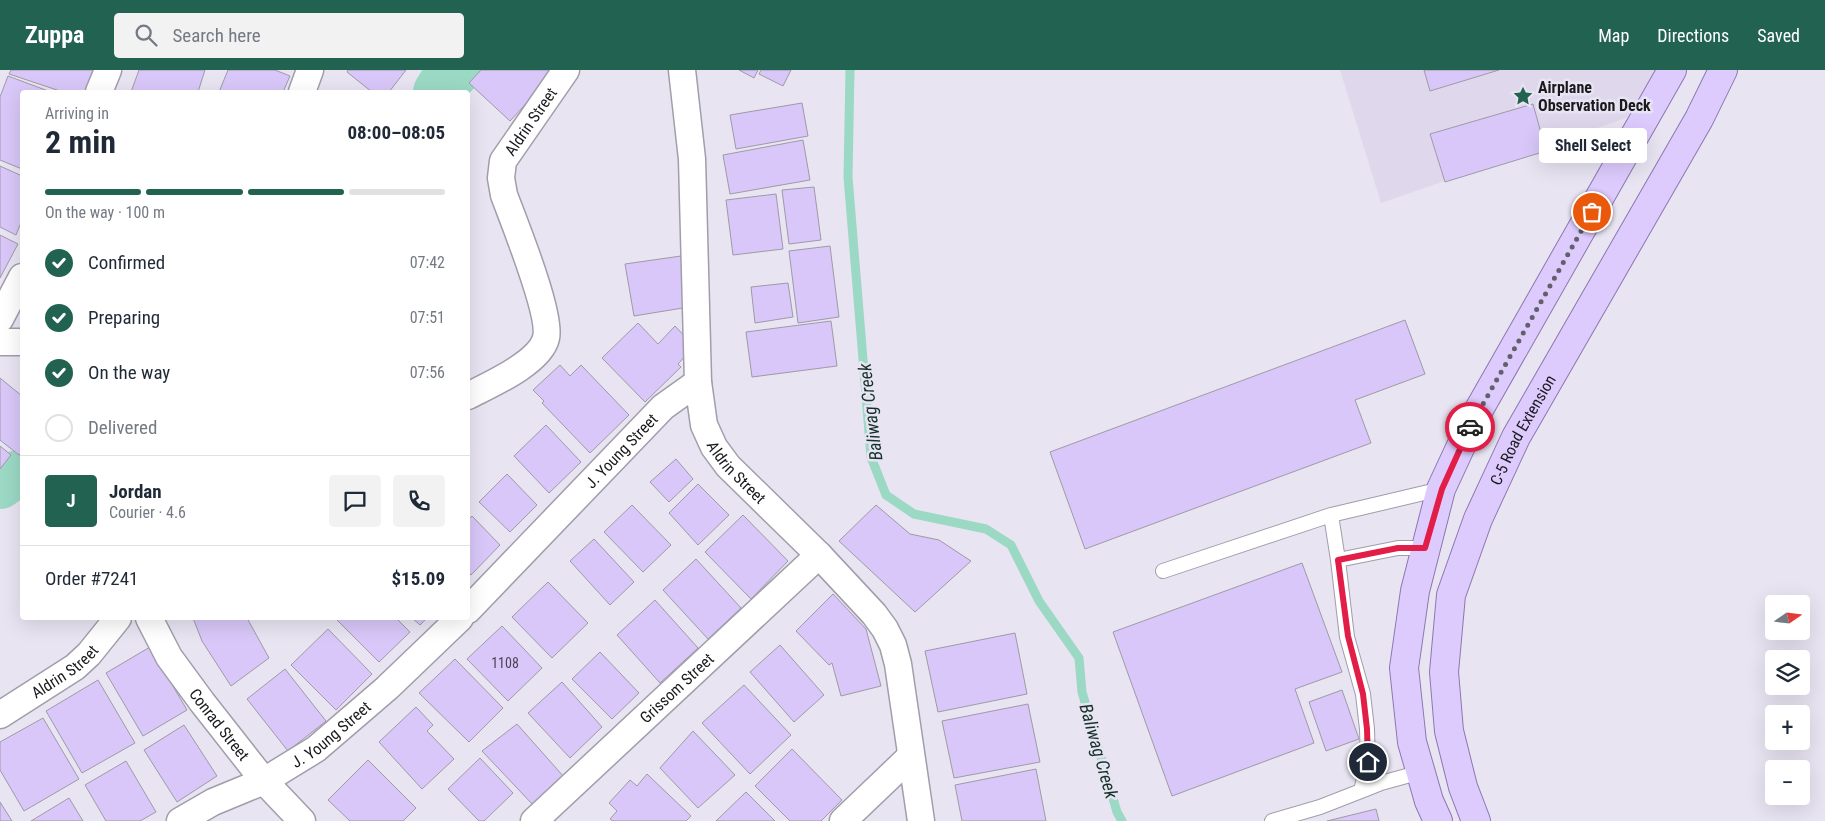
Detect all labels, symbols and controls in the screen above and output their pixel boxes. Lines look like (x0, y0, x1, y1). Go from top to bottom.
search box (114, 13, 464, 58)
text: Zuppa (25, 21, 84, 49)
icon: search (132, 21, 160, 49)
text: Search here (172, 24, 261, 47)
text: Map (1598, 25, 1629, 46)
text: Directions (1657, 25, 1729, 46)
text: Saved (1757, 25, 1800, 46)
place label: Airplane Observation Deck (1538, 78, 1651, 115)
street label: Aldrin Street (500, 84, 561, 159)
place icon: Airplane Observation Deck (1512, 85, 1534, 107)
text: Arriving in (45, 104, 109, 123)
text: 08:00–08:05 (347, 121, 445, 144)
text: 2 min (45, 123, 116, 161)
callout: Shell Select (1538, 127, 1646, 162)
text: Shell Select (1555, 136, 1631, 155)
pin (1571, 191, 1613, 233)
icon: bag (1578, 198, 1606, 226)
text: On the way · 100 m (45, 203, 165, 222)
icon: check (45, 249, 73, 277)
text: Confirmed (88, 251, 165, 274)
text: 07:42 (410, 253, 445, 272)
icon: check (45, 304, 73, 332)
text: Preparing (88, 306, 160, 329)
text: 07:51 (410, 308, 445, 327)
icon: check (45, 359, 73, 387)
text: On the way (88, 361, 170, 384)
water label: Baliwag Creek (853, 361, 886, 462)
text: 07:56 (410, 363, 445, 382)
street label: C-5 Road Extension (1486, 371, 1559, 488)
courier (1445, 402, 1495, 452)
street label: J. Young Street (581, 409, 661, 492)
icon: car (1456, 413, 1484, 441)
text: Delivered (88, 416, 157, 439)
street label: Aldrin Street (703, 438, 770, 507)
button: chat (329, 475, 381, 527)
button: phone (393, 475, 445, 527)
text: Jordan (109, 480, 162, 503)
text: J (66, 489, 76, 512)
text: Courier · 4.6 (109, 503, 186, 522)
text: Order #7241 (45, 567, 138, 590)
text: $15.09 (391, 567, 445, 590)
north arrow (1765, 595, 1810, 640)
map controls (1765, 595, 1810, 805)
street label: Aldrin Street (28, 641, 102, 702)
street label: Grissom Street (636, 649, 718, 727)
button: layers (1765, 650, 1810, 695)
house number: 1108 (491, 655, 519, 671)
street label: Conrad Street (186, 685, 254, 764)
street label: J. Young Street (288, 697, 375, 771)
water label: Baliwag Creek (1075, 701, 1123, 802)
button: + (1765, 705, 1810, 750)
pin (1347, 741, 1389, 783)
icon: home (1354, 748, 1382, 776)
button: − (1765, 760, 1810, 805)

